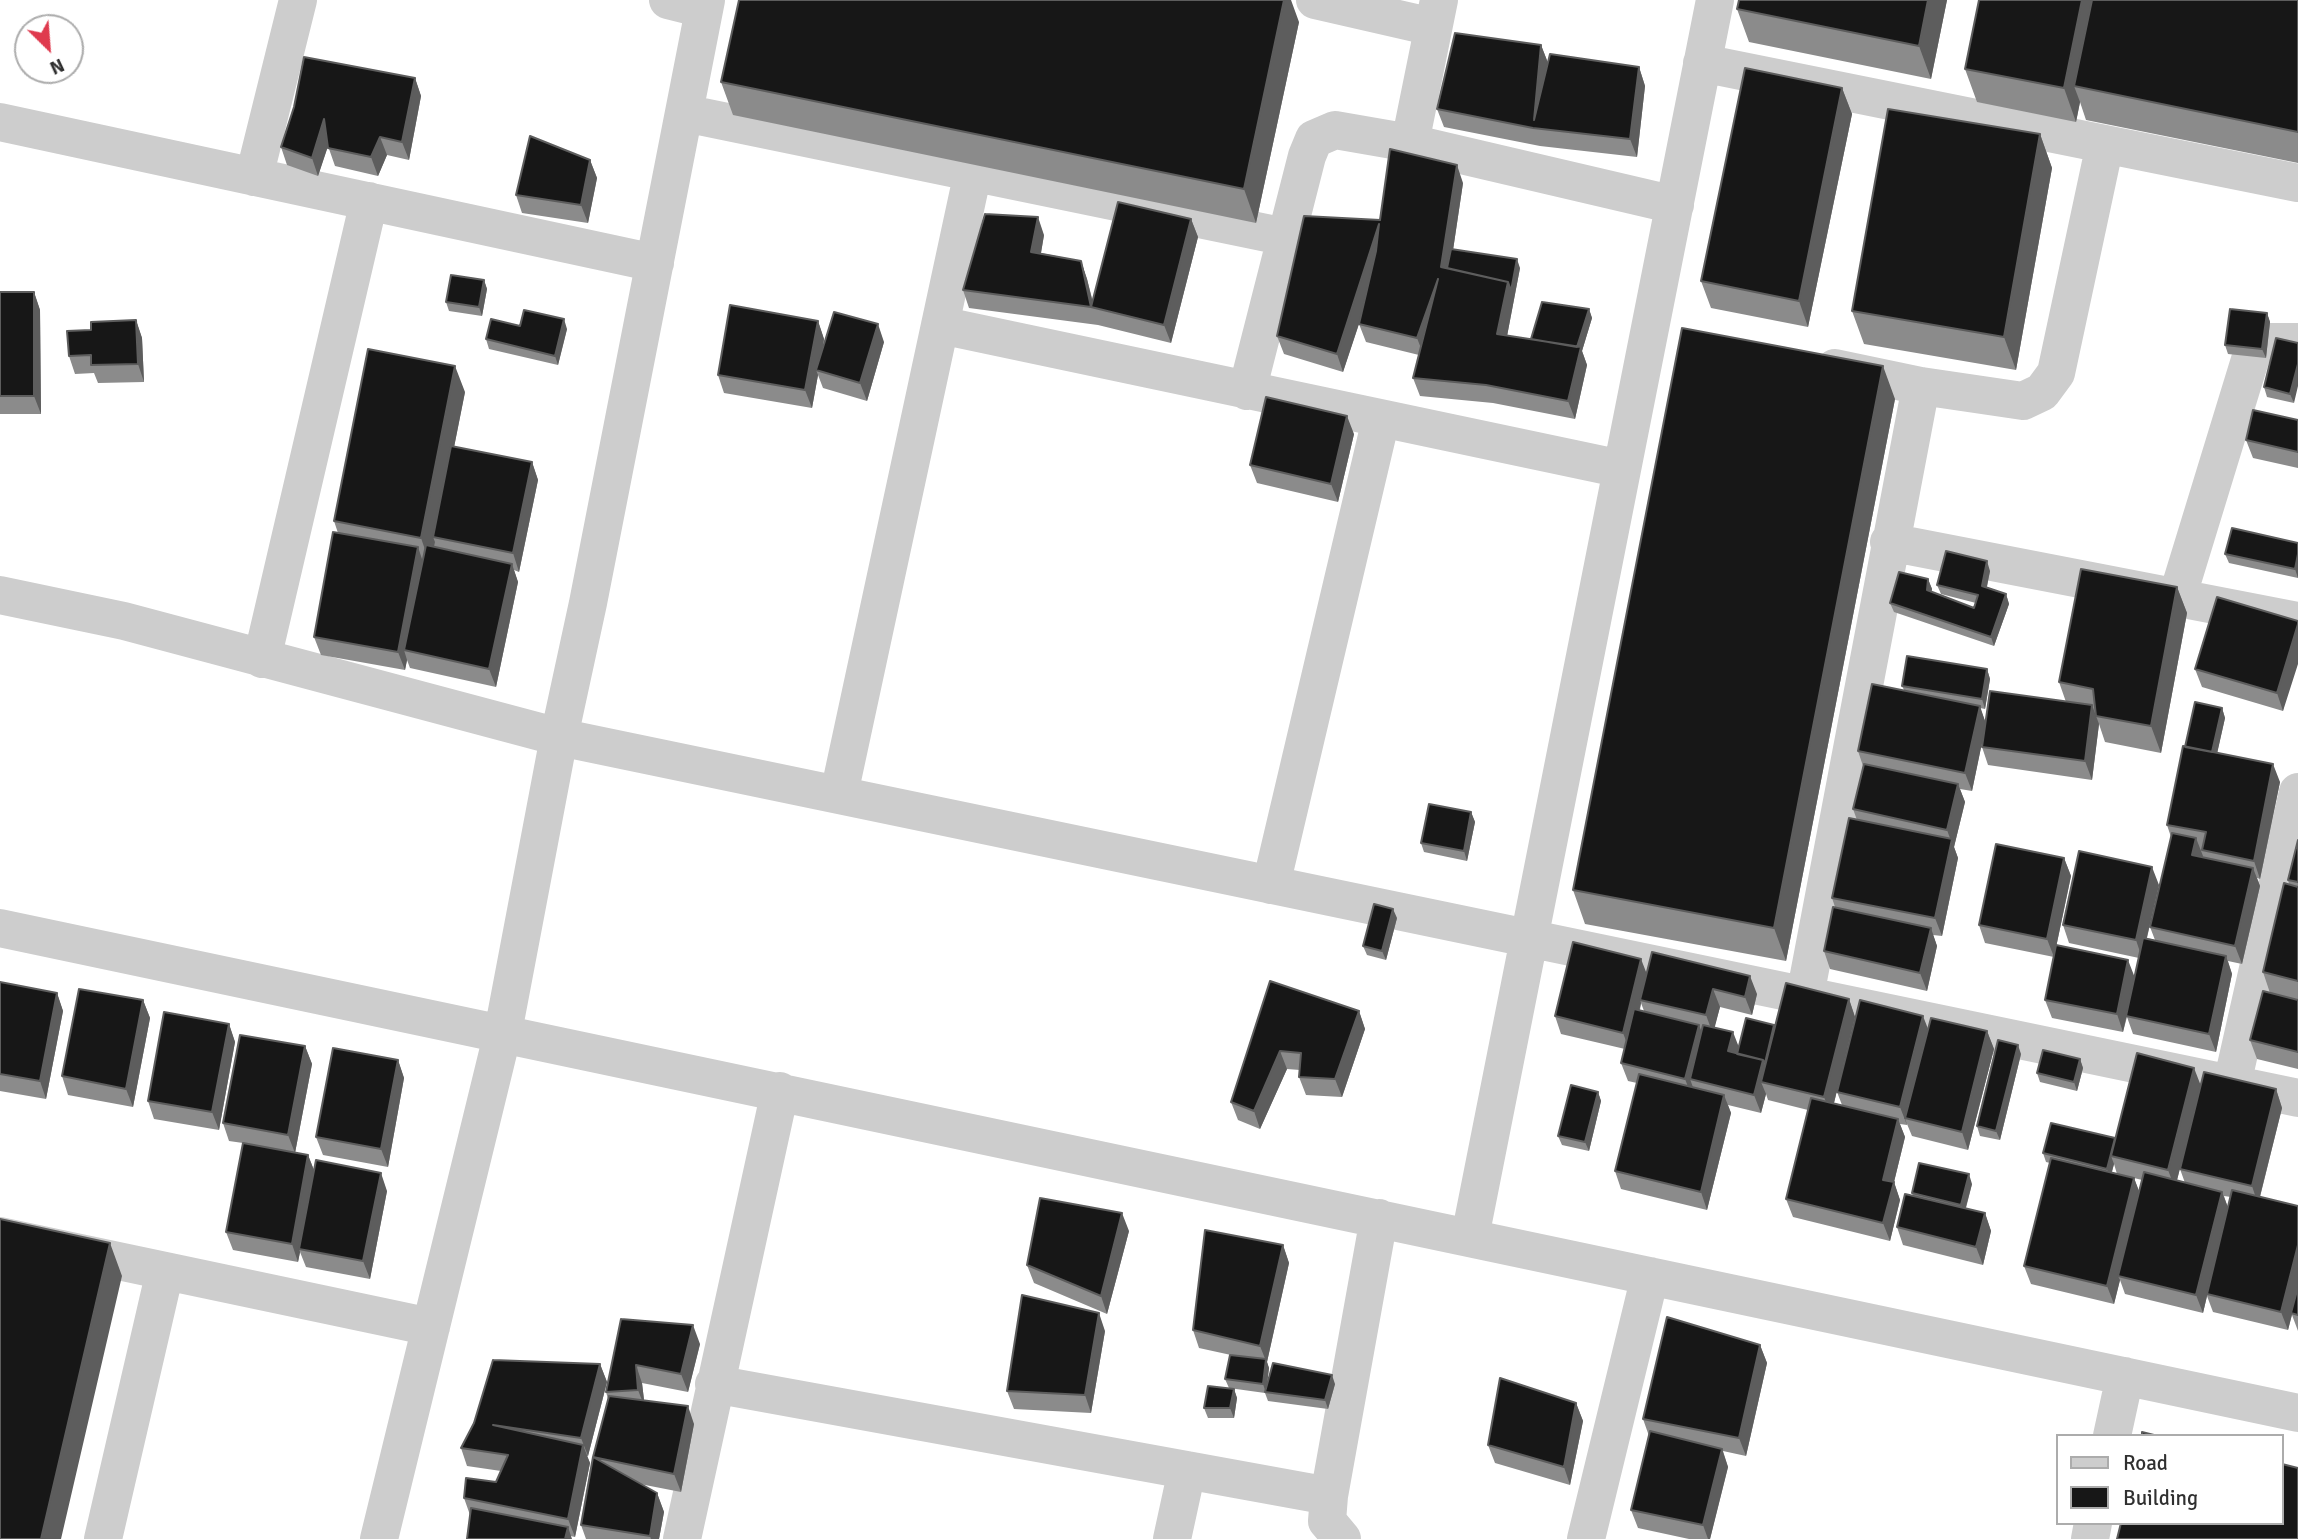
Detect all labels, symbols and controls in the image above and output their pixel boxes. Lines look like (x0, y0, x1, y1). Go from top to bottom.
north arrow (14, 14, 84, 84)
text: N (46, 53, 68, 80)
legend (2056, 1434, 2284, 1525)
text: Road (2123, 1450, 2168, 1476)
text: Building (2123, 1485, 2198, 1511)

